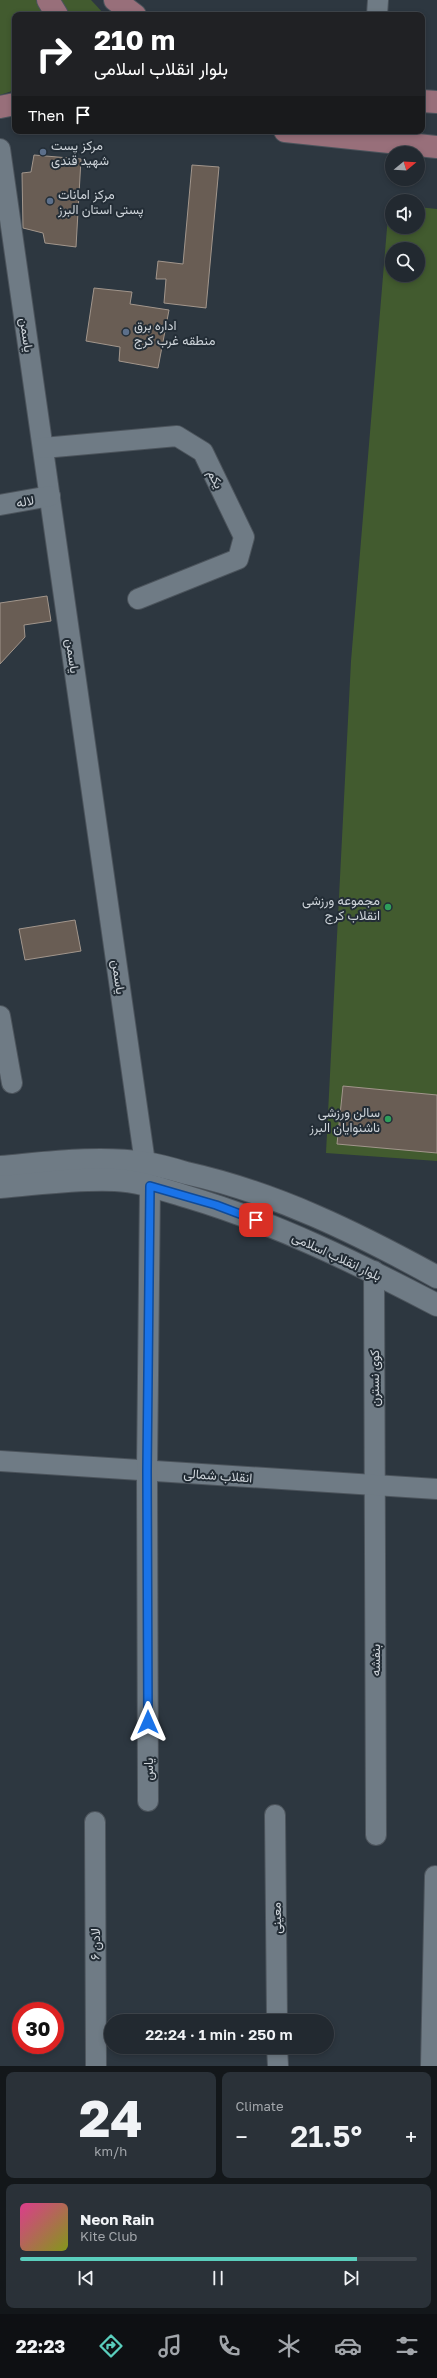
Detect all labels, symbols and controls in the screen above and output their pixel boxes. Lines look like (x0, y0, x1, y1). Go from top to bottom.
text: 210 m (94, 23, 175, 56)
icon: right (28, 28, 80, 80)
text: بلوار انقلاب اسلامی (94, 57, 228, 79)
icon: arrive (72, 104, 94, 126)
text: Then (28, 106, 64, 124)
place label: مرکز پست شهید قندی (51, 137, 109, 169)
north arrow (385, 146, 425, 186)
map controls (385, 146, 425, 282)
marker: مرکز پست شهید قندی (38, 147, 48, 157)
place label: مرکز امانات پستی استان البرز (57, 186, 144, 219)
button: sound (385, 194, 425, 234)
marker: مرکز امانات پستی استان البرز (45, 196, 55, 206)
button: search (385, 242, 425, 282)
street label: یاسمن (16, 317, 37, 353)
place label: اداره برق منطقه غرب کرج (134, 317, 216, 350)
marker: اداره برق منطقه غرب کرج (121, 327, 131, 337)
street label: یکم (204, 467, 227, 491)
street label: لاله (15, 492, 35, 510)
street label: یاسمن (62, 638, 83, 674)
place label: مجموعه ورزشی انقلاب کرج (302, 892, 380, 925)
marker: مجموعه ورزشی انقلاب کرج (383, 902, 393, 912)
street label: یاسمن (108, 959, 129, 995)
place label: سالن ورزشی ناشنوایان البرز (308, 1104, 380, 1136)
marker: سالن ورزشی ناشنوایان البرز (383, 1114, 393, 1124)
pin (239, 1203, 273, 1237)
icon: arrive (245, 1209, 267, 1231)
street label: بلوار انقلاب اسلامی (289, 1228, 384, 1285)
street label: کوی نسترن (366, 1349, 383, 1406)
street label: انقلاب شمالی (183, 1465, 253, 1486)
street label: بنفشه (367, 1644, 383, 1676)
position arrow (127, 1701, 169, 1743)
street label: یاس (140, 1758, 157, 1780)
street label: معینی (268, 1902, 285, 1934)
street label: لادن ۶ (87, 1928, 104, 1960)
speed limit sign: 30 (12, 2002, 64, 2054)
text: 22:24 · 1 min · 250 m (145, 2025, 293, 2043)
text: 24 (79, 2086, 143, 2148)
text: Climate (236, 2098, 283, 2114)
text: 21.5° (290, 2118, 362, 2154)
text: − (236, 2123, 248, 2150)
text: + (405, 2123, 417, 2150)
text: km/h (94, 2143, 127, 2159)
text: Neon Rain (80, 2210, 154, 2228)
text: Kite Club (80, 2228, 137, 2244)
icon: previous (75, 2267, 97, 2289)
icon: pause (207, 2267, 229, 2289)
icon: next (340, 2267, 362, 2289)
icon: directions (97, 2332, 125, 2360)
icon: music (156, 2332, 184, 2360)
icon: phone (215, 2332, 243, 2360)
icon: climate (275, 2332, 303, 2360)
icon: car (334, 2332, 362, 2360)
icon: filters (393, 2332, 421, 2360)
text: 22:23 (16, 2335, 65, 2357)

